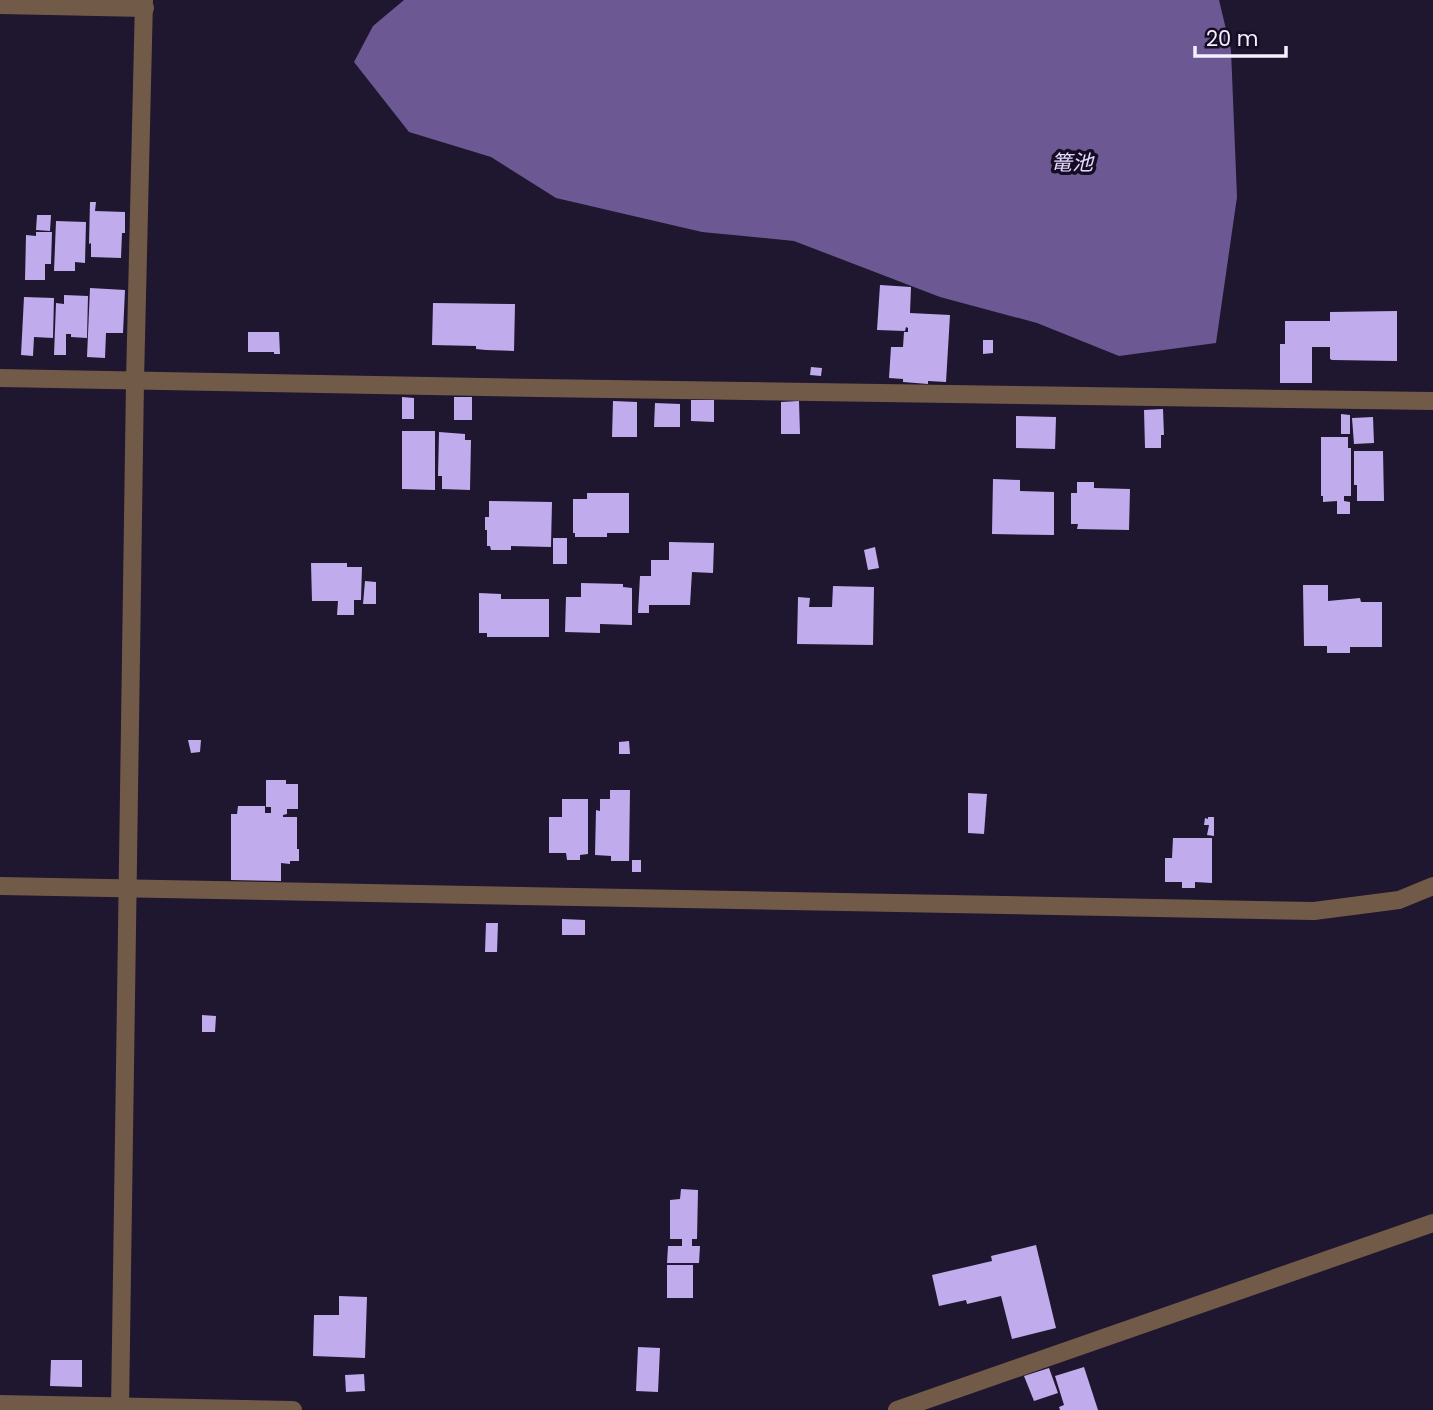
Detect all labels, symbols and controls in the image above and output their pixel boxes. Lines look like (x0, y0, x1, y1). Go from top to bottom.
scale bar (1195, 14, 1286, 58)
text: 20 m (1206, 24, 1259, 53)
water label: 篭池 (1051, 148, 1095, 177)

